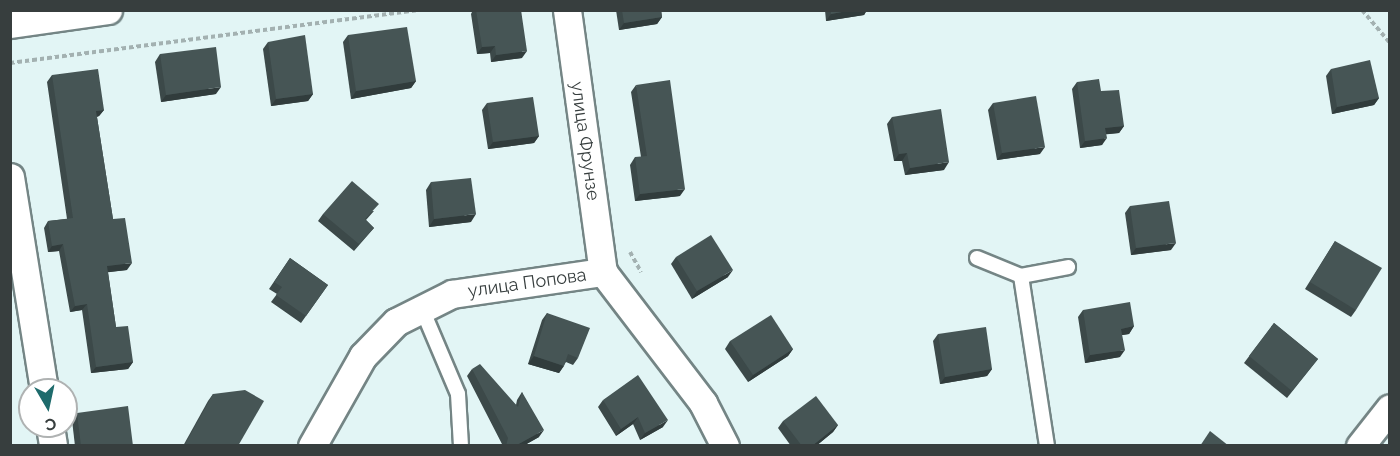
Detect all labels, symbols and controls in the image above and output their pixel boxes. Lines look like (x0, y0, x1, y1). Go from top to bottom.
street label: улица Фрунзе (566, 80, 604, 202)
street label: улица Попова (466, 264, 588, 302)
north arrow (18, 378, 78, 438)
text: С (44, 414, 57, 435)

